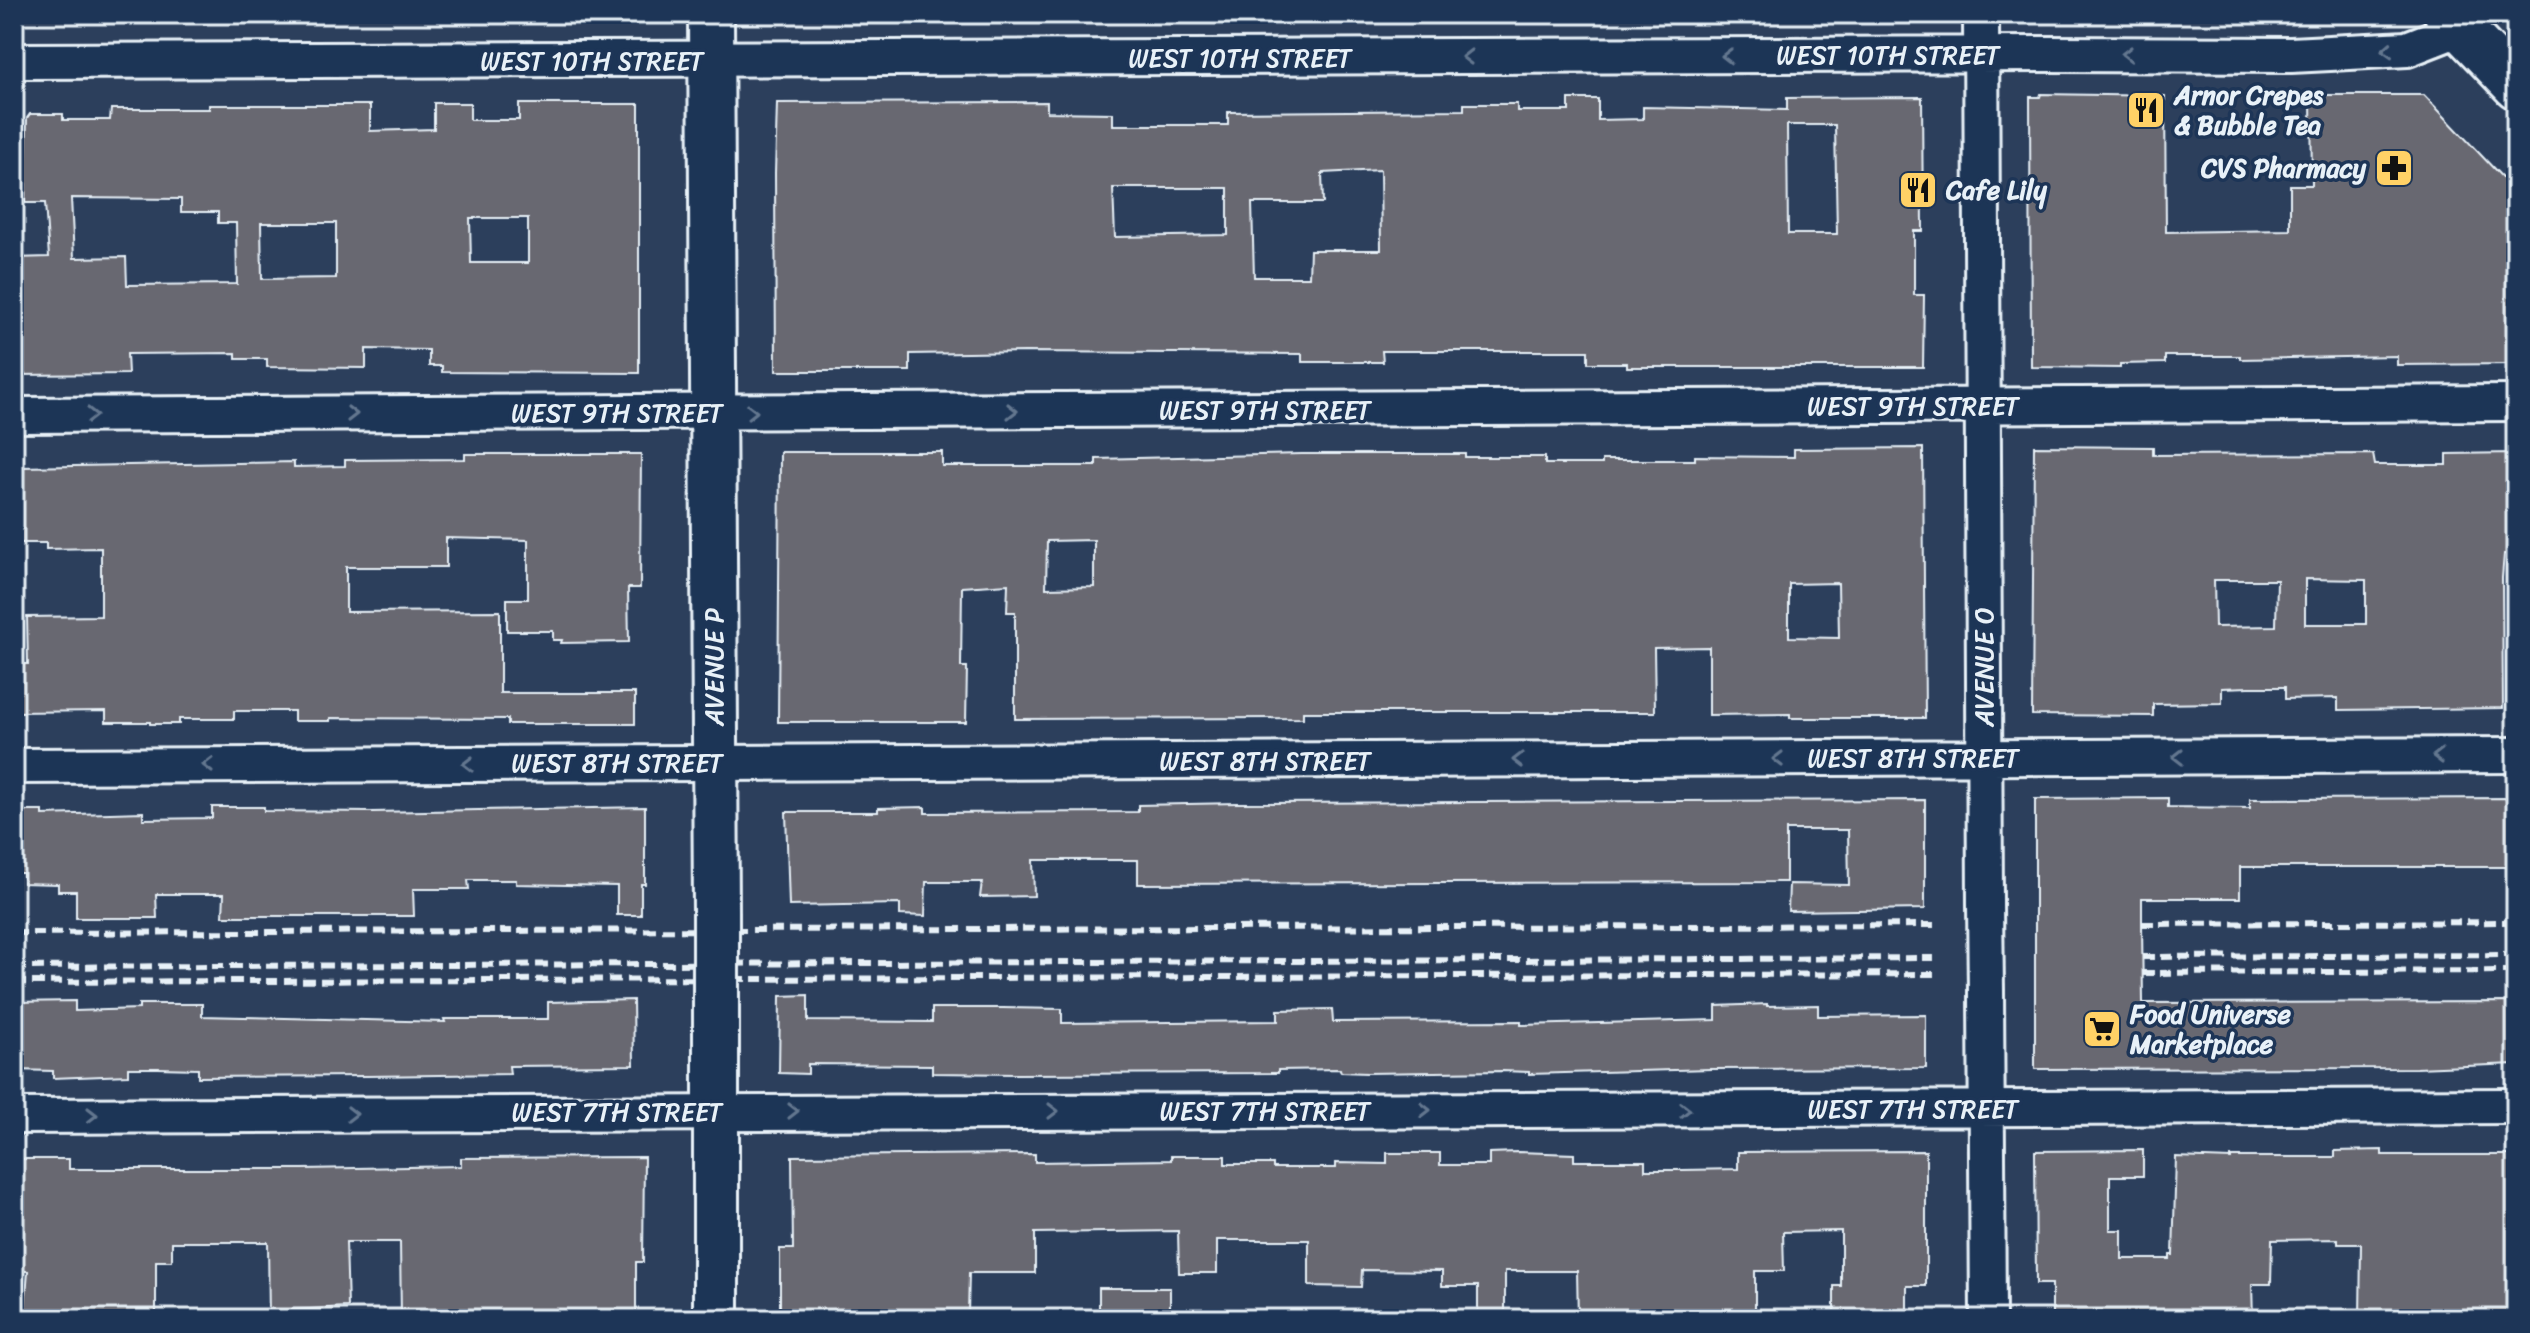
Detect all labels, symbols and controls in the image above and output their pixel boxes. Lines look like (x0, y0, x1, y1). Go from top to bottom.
street label: WEST 10TH STREET (1776, 32, 2002, 78)
street label: WEST 10TH STREET (1128, 35, 1354, 81)
street label: WEST 10TH STREET (480, 38, 706, 84)
one-way arrow (2380, 41, 2393, 58)
one-way arrow (2120, 45, 2133, 63)
one-way arrow (1720, 47, 1733, 64)
one-way arrow (1460, 48, 1473, 66)
place label: Arnor Crepes & Bubble Tea (2173, 72, 2325, 148)
restaurant icon: Arnor Crepes & Bubble Tea (2125, 89, 2167, 131)
place label: CVS Pharmacy (2200, 145, 2367, 191)
pharmacy icon: CVS Pharmacy (2373, 147, 2415, 189)
place label: Cafe Lily (1945, 167, 2048, 213)
restaurant icon: Cafe Lily (1897, 169, 1939, 211)
street label: WEST 9TH STREET (1807, 383, 2021, 429)
street label: WEST 9TH STREET (1159, 387, 1373, 433)
street label: WEST 9TH STREET (511, 390, 725, 436)
one-way arrow (1006, 402, 1019, 420)
one-way arrow (746, 403, 759, 421)
one-way arrow (346, 405, 359, 423)
one-way arrow (86, 406, 99, 424)
street label: AVENUE O (1961, 607, 2007, 728)
street label: AVENUE P (691, 608, 737, 727)
street label: WEST 8TH STREET (1807, 735, 2021, 781)
street label: WEST 8TH STREET (1159, 738, 1373, 784)
street label: WEST 8TH STREET (511, 740, 725, 786)
one-way arrow (2431, 747, 2444, 765)
one-way arrow (2171, 748, 2184, 766)
one-way arrow (1771, 750, 1784, 768)
one-way arrow (1511, 751, 1524, 769)
one-way arrow (461, 755, 474, 773)
one-way arrow (201, 756, 214, 774)
place label: Food Universe Marketplace (2129, 991, 2292, 1067)
supermarket icon: Food Universe Marketplace (2081, 1008, 2123, 1050)
street label: WEST 7TH STREET (1808, 1086, 2021, 1132)
street label: WEST 7TH STREET (1160, 1088, 1373, 1134)
street label: WEST 7TH STREET (512, 1089, 725, 1135)
one-way arrow (1419, 1101, 1432, 1119)
one-way arrow (1679, 1101, 1692, 1119)
one-way arrow (787, 1102, 800, 1120)
one-way arrow (1047, 1102, 1060, 1120)
one-way arrow (346, 1105, 359, 1123)
one-way arrow (86, 1106, 99, 1124)

